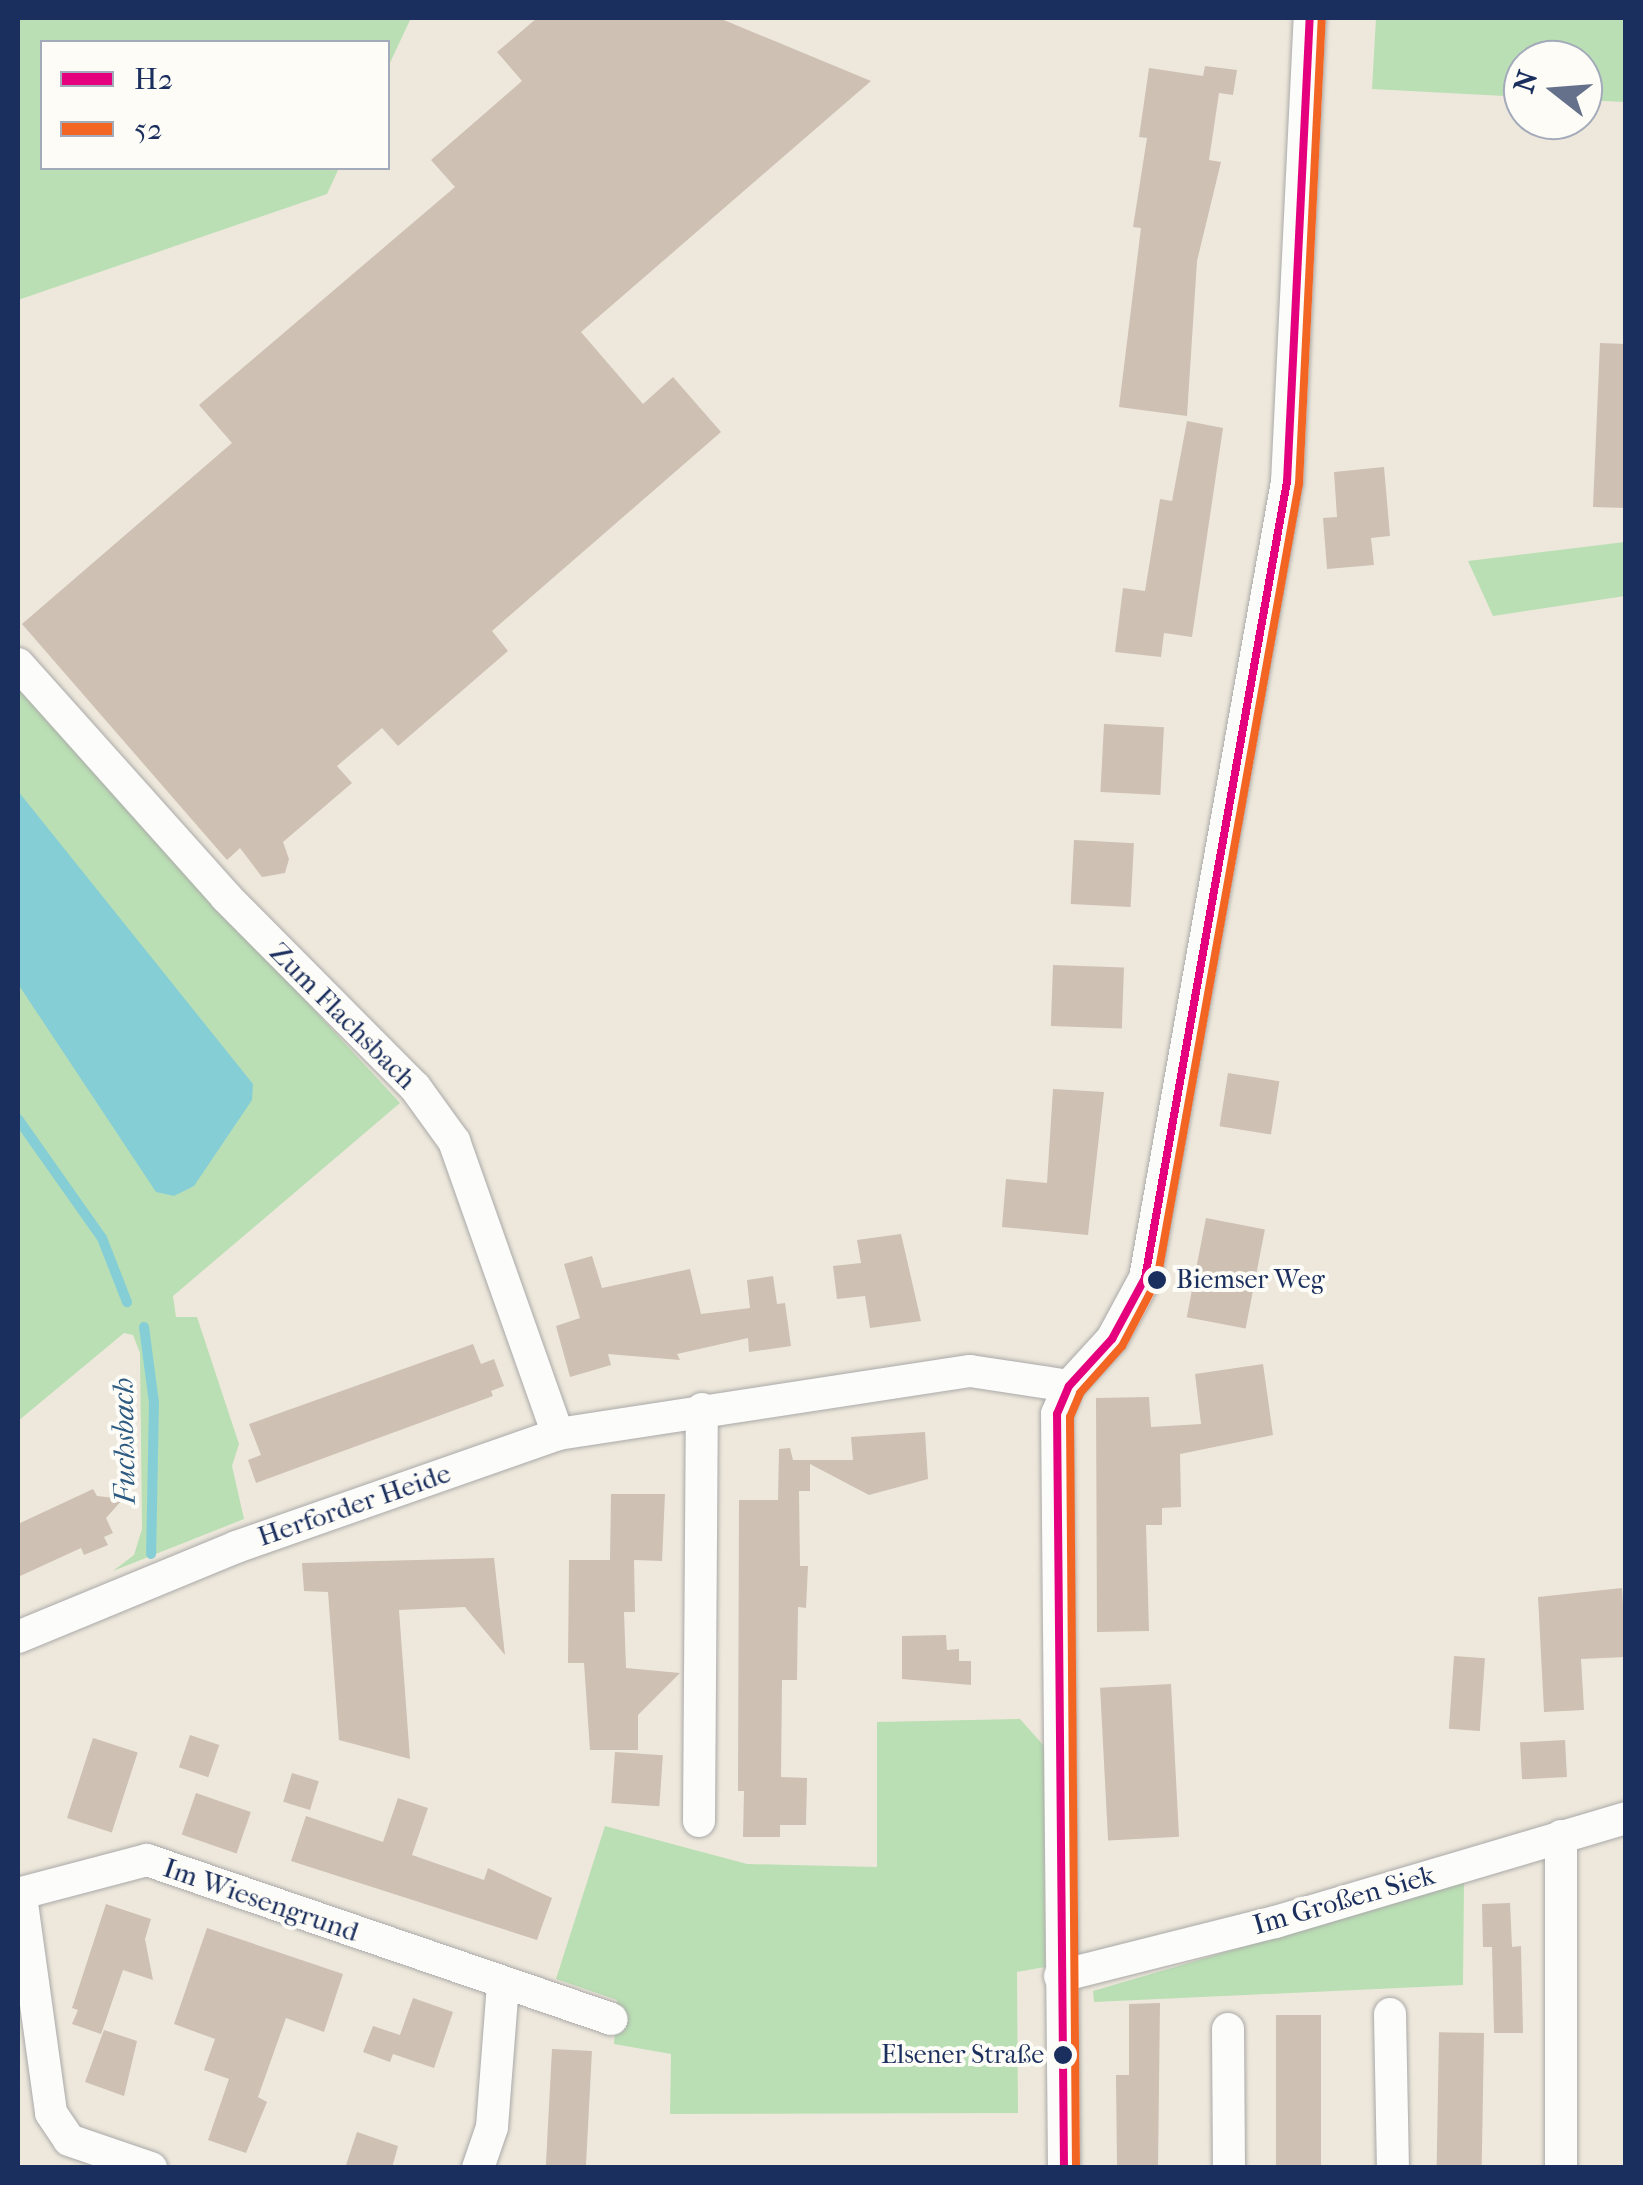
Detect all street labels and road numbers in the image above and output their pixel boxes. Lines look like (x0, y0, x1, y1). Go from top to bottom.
street label: Zum Flachsbach (263, 936, 423, 1096)
street label: Herforder Heide (253, 1456, 455, 1554)
street label: Im Wiesengrund (159, 1851, 363, 1949)
street label: Im Großen Siek (1249, 1858, 1439, 1942)

